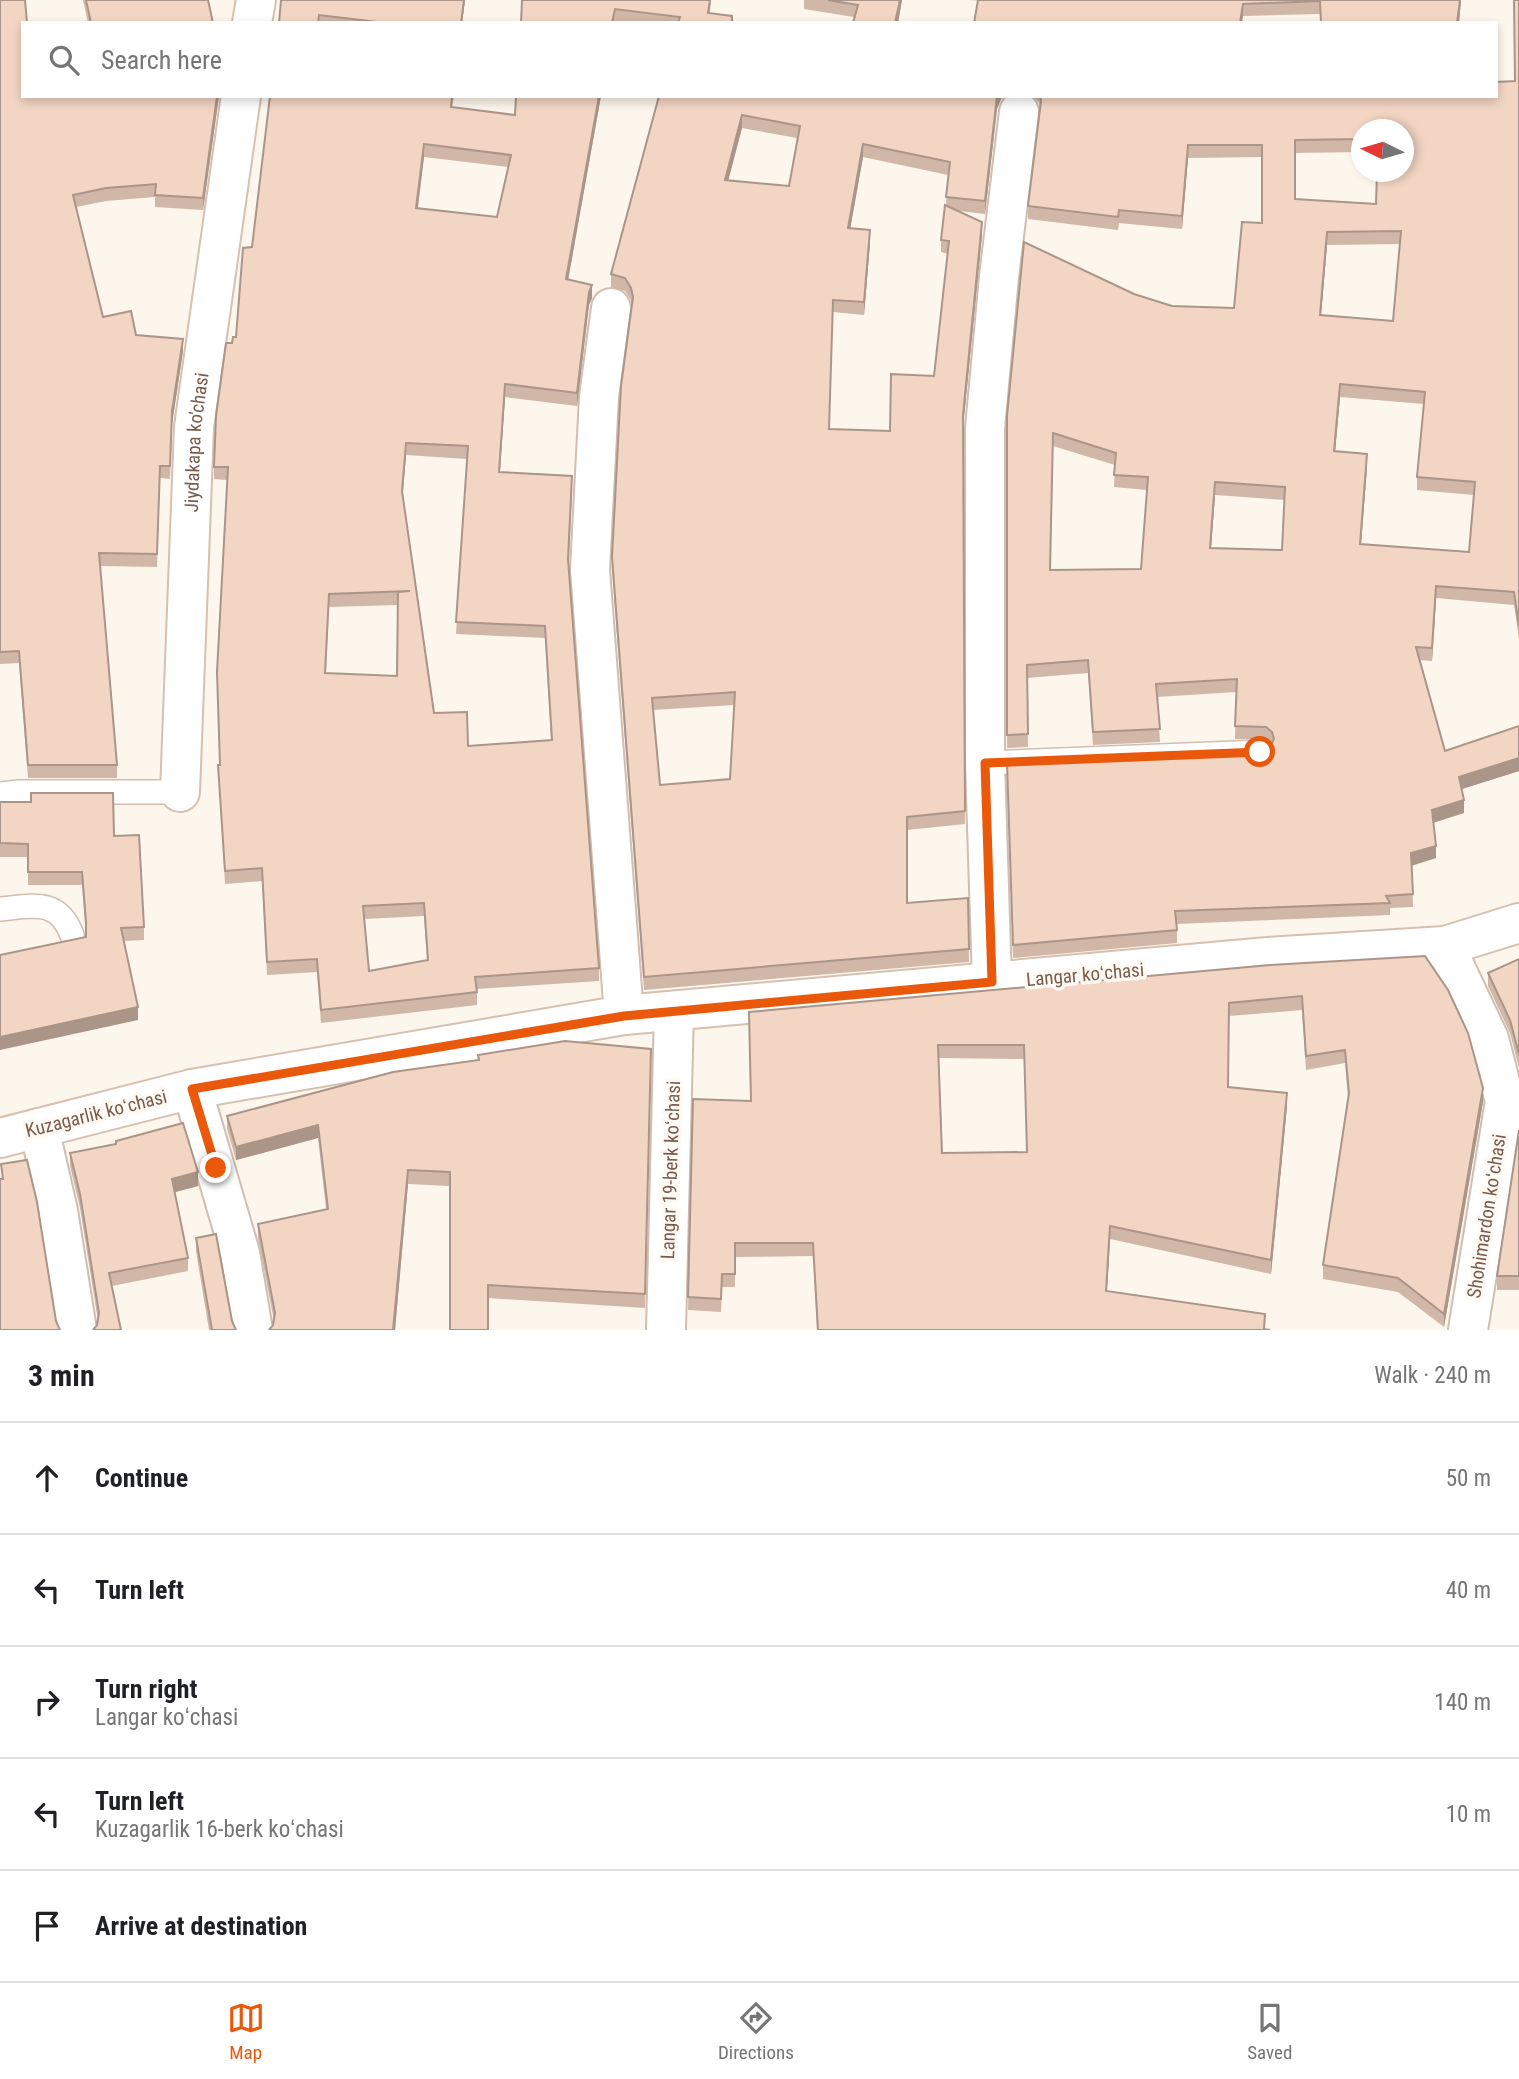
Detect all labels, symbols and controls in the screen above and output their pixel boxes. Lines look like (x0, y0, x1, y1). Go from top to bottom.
search box (21, 21, 1498, 98)
icon: search (45, 41, 83, 79)
text: Search here (101, 45, 222, 75)
north arrow (1351, 119, 1414, 182)
street label: Jiydakapa ko'chasi (180, 371, 214, 513)
route start (1244, 736, 1275, 767)
street label: Langar koʻchasi (1025, 958, 1145, 991)
street label: Langar 19-berk koʻchasi (656, 1080, 685, 1260)
street label: Kuzagarlik koʻchasi (23, 1085, 169, 1142)
street label: Shohimardon koʻchasi (1462, 1132, 1511, 1300)
route end (200, 1152, 231, 1183)
text: 3 min (28, 1358, 95, 1393)
text: Walk · 240 m (1374, 1362, 1491, 1389)
icon: ahead (28, 1459, 66, 1497)
text: Continue (95, 1463, 188, 1493)
text: 50 m (1446, 1465, 1491, 1492)
icon: left (28, 1571, 66, 1609)
text: Turn left (95, 1575, 184, 1605)
text: 40 m (1446, 1577, 1491, 1604)
text: Turn right (95, 1674, 197, 1704)
icon: right (28, 1683, 66, 1721)
text: 140 m (1434, 1689, 1491, 1716)
text: Langar koʻchasi (95, 1704, 238, 1731)
text: Turn left (95, 1786, 184, 1816)
icon: left (28, 1795, 66, 1833)
text: 10 m (1446, 1801, 1491, 1828)
text: Kuzagarlik 16-berk koʻchasi (95, 1816, 344, 1843)
icon: arrive (28, 1907, 66, 1945)
text: Arrive at destination (95, 1911, 307, 1941)
tab: Map (227, 1999, 265, 2064)
tab: Directions (718, 1999, 794, 2064)
tab: Saved (1247, 1999, 1292, 2064)

